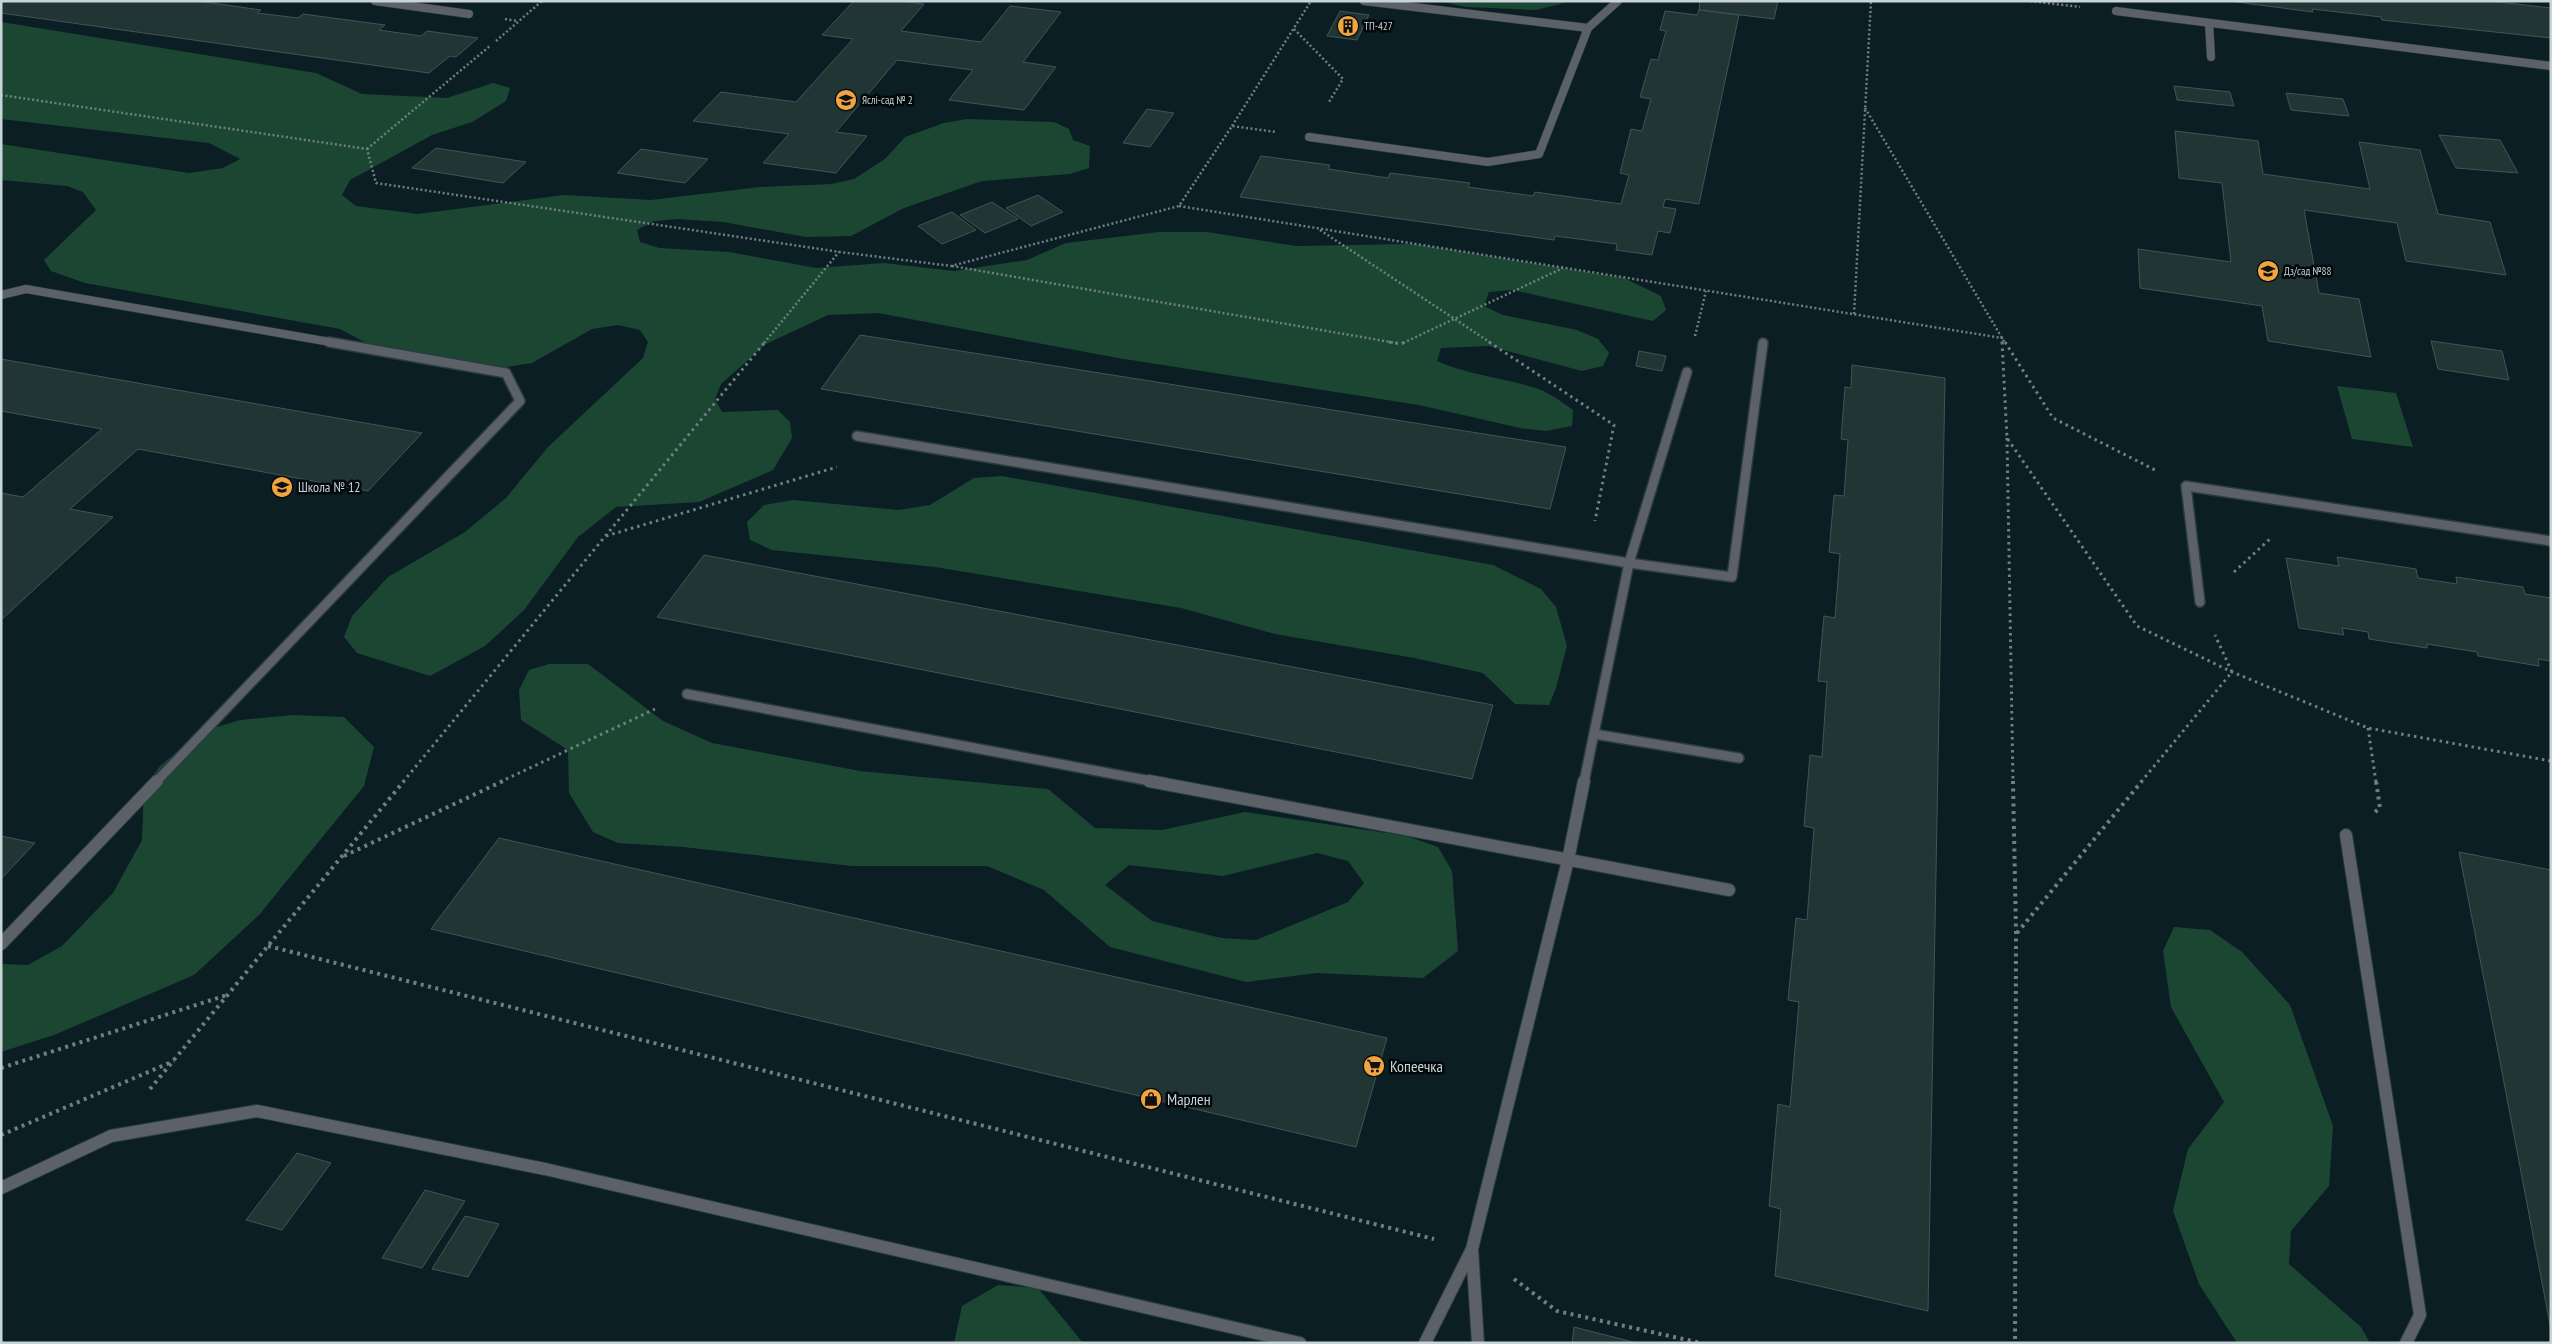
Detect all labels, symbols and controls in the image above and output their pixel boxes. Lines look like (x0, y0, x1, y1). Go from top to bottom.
building icon: ТП-427 (1336, 14, 1360, 38)
place label: ТП-427 (1364, 19, 1393, 33)
school or university icon: Яслі-сад № 2 (834, 88, 858, 112)
place label: Яслі-сад № 2 (862, 93, 913, 107)
school or university icon: Дз/сад №88 (2256, 259, 2280, 283)
place label: Дз/сад №88 (2284, 264, 2332, 278)
school or university icon: Школа № 12 (270, 475, 294, 499)
place label: Школа № 12 (298, 478, 361, 496)
supermarket icon: Копеечка (1362, 1054, 1386, 1078)
place label: Копеечка (1390, 1056, 1443, 1076)
shop icon: Марлен (1139, 1087, 1163, 1111)
place label: Марлен (1167, 1089, 1211, 1109)

